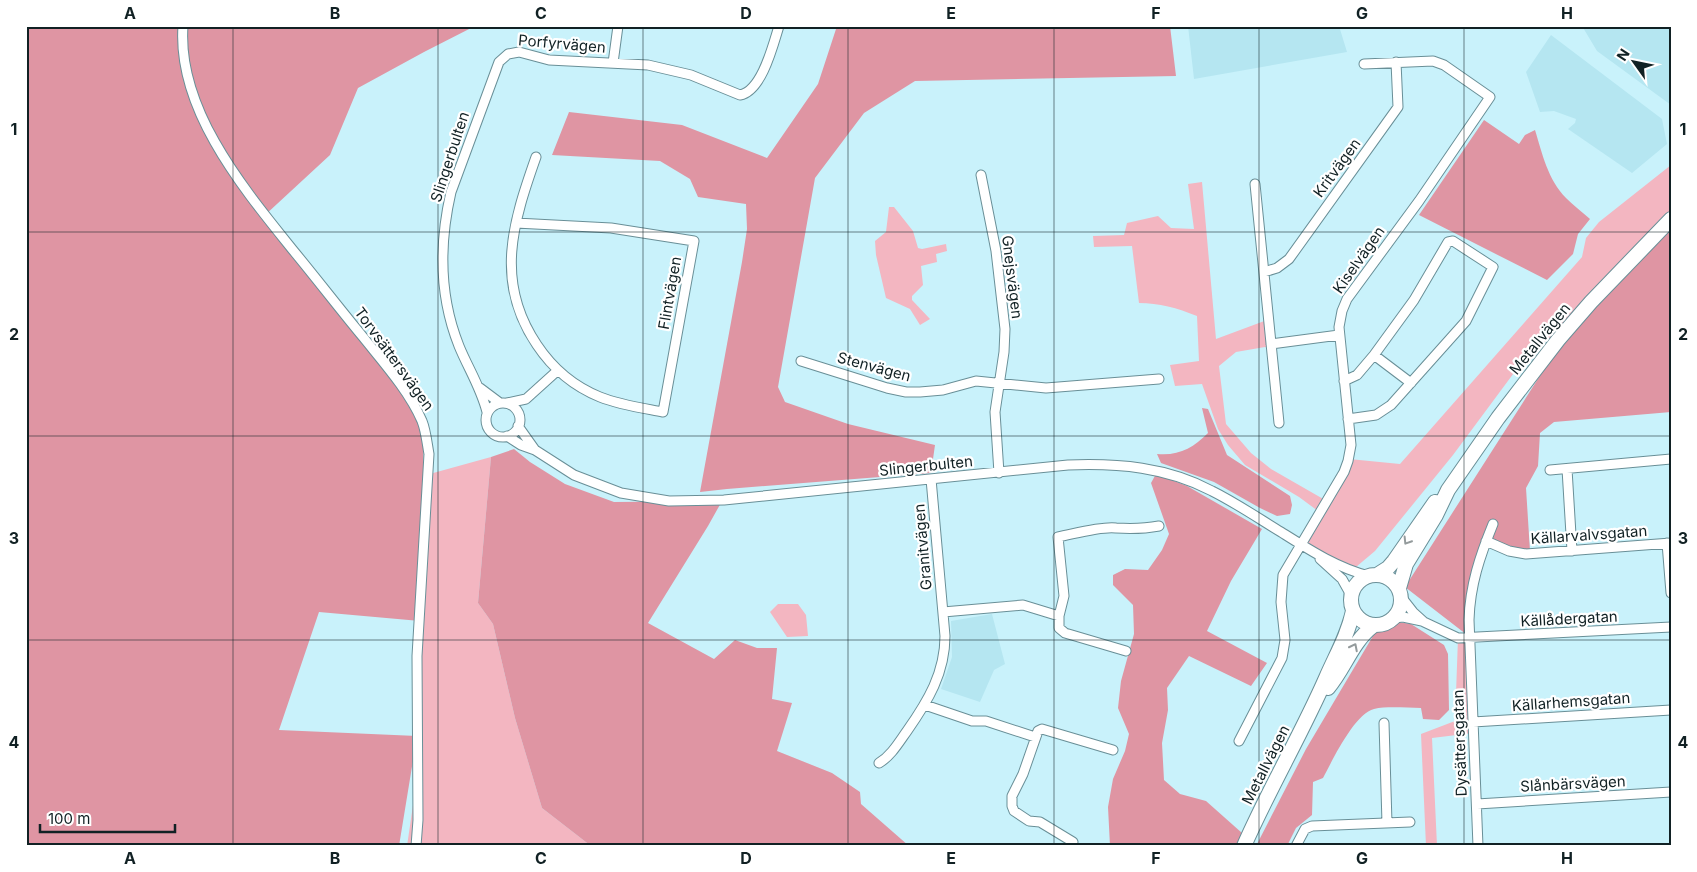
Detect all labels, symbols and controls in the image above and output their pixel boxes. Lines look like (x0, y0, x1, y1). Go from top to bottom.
text: A (124, 3, 136, 23)
text: B (330, 3, 340, 23)
text: C (535, 3, 547, 23)
text: D (740, 3, 752, 23)
text: E (946, 3, 956, 23)
text: F (1151, 3, 1161, 23)
text: G (1356, 3, 1368, 23)
text: H (1561, 3, 1573, 23)
street label: Porfyrvägen (517, 30, 607, 57)
north arrow (1610, 38, 1660, 88)
text: N (1613, 46, 1633, 64)
street label: Slingerbulten (426, 109, 473, 204)
text: 1 (11, 119, 17, 139)
text: 1 (1680, 119, 1686, 139)
street label: Kritvägen (1309, 134, 1364, 201)
street label: Kiselvägen (1328, 222, 1389, 297)
street label: Gnejsvägen (998, 234, 1027, 320)
street label: Flintvägen (654, 255, 685, 331)
street label: Metallvägen (1505, 299, 1574, 378)
street label: Torvsättersvägen (350, 303, 438, 414)
text: 2 (9, 324, 19, 344)
text: 2 (1678, 324, 1688, 344)
street label: Stenvägen (835, 348, 913, 385)
street label: Slingerbulten (878, 451, 974, 480)
street label: Granitvägen (909, 503, 936, 591)
street label: Källarvalvsgatan (1530, 521, 1648, 548)
text: 3 (9, 528, 19, 548)
text: 3 (1678, 528, 1688, 548)
one-way arrow (1403, 536, 1413, 545)
street label: Källådergatan (1520, 606, 1618, 631)
one-way arrow (1348, 643, 1358, 652)
street label: Källarhemsgatan (1511, 688, 1631, 715)
street label: Dysättersgatan (1448, 689, 1471, 797)
street label: Metallvägen (1237, 722, 1294, 808)
text: 4 (9, 732, 20, 752)
text: 4 (1678, 732, 1689, 752)
street label: Slånbärsvägen (1520, 771, 1626, 796)
scale bar (40, 802, 175, 834)
text: 100 m (48, 809, 90, 828)
text: A (124, 848, 136, 868)
text: B (330, 848, 340, 868)
text: C (535, 848, 547, 868)
text: D (740, 848, 752, 868)
text: E (946, 848, 956, 868)
text: F (1151, 848, 1161, 868)
text: G (1356, 848, 1368, 868)
text: H (1561, 848, 1573, 868)

